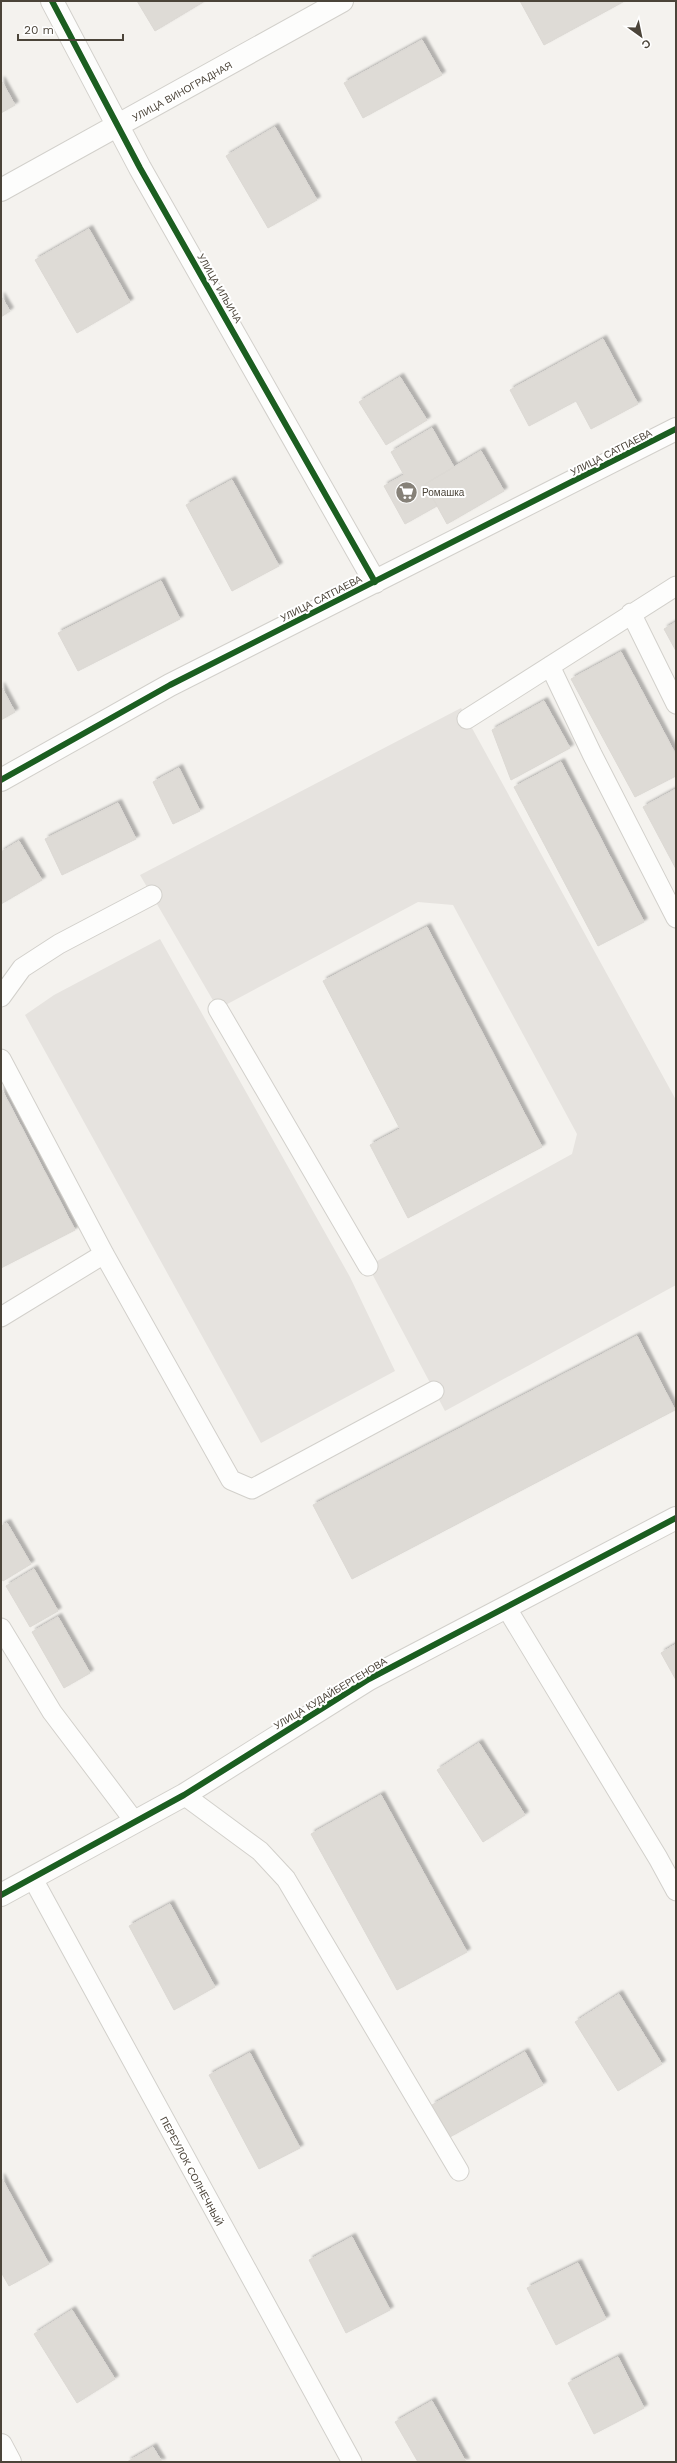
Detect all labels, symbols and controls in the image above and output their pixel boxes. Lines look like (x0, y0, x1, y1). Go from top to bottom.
scale bar (18, 16, 123, 42)
north arrow (621, 16, 661, 56)
text: 20 m (24, 23, 54, 37)
text: С (639, 36, 653, 52)
street label: УЛИЦА ВИНОГРАДНАЯ (130, 59, 234, 123)
street label: УЛИЦА ИЛЬИЧА (195, 252, 244, 325)
street label: УЛИЦА САТПАЕВА (569, 427, 654, 478)
supermarket icon: Ромашка (394, 479, 420, 505)
place label: Ромашка (422, 487, 465, 498)
street label: УЛИЦА САТПАЕВА (279, 573, 364, 624)
street label: УЛИЦА КУДАЙБЕРГЕНОВА (271, 1654, 389, 1732)
street label: ПЕРЕУЛОК СОЛНЕЧНЫЙ (158, 2114, 226, 2228)

